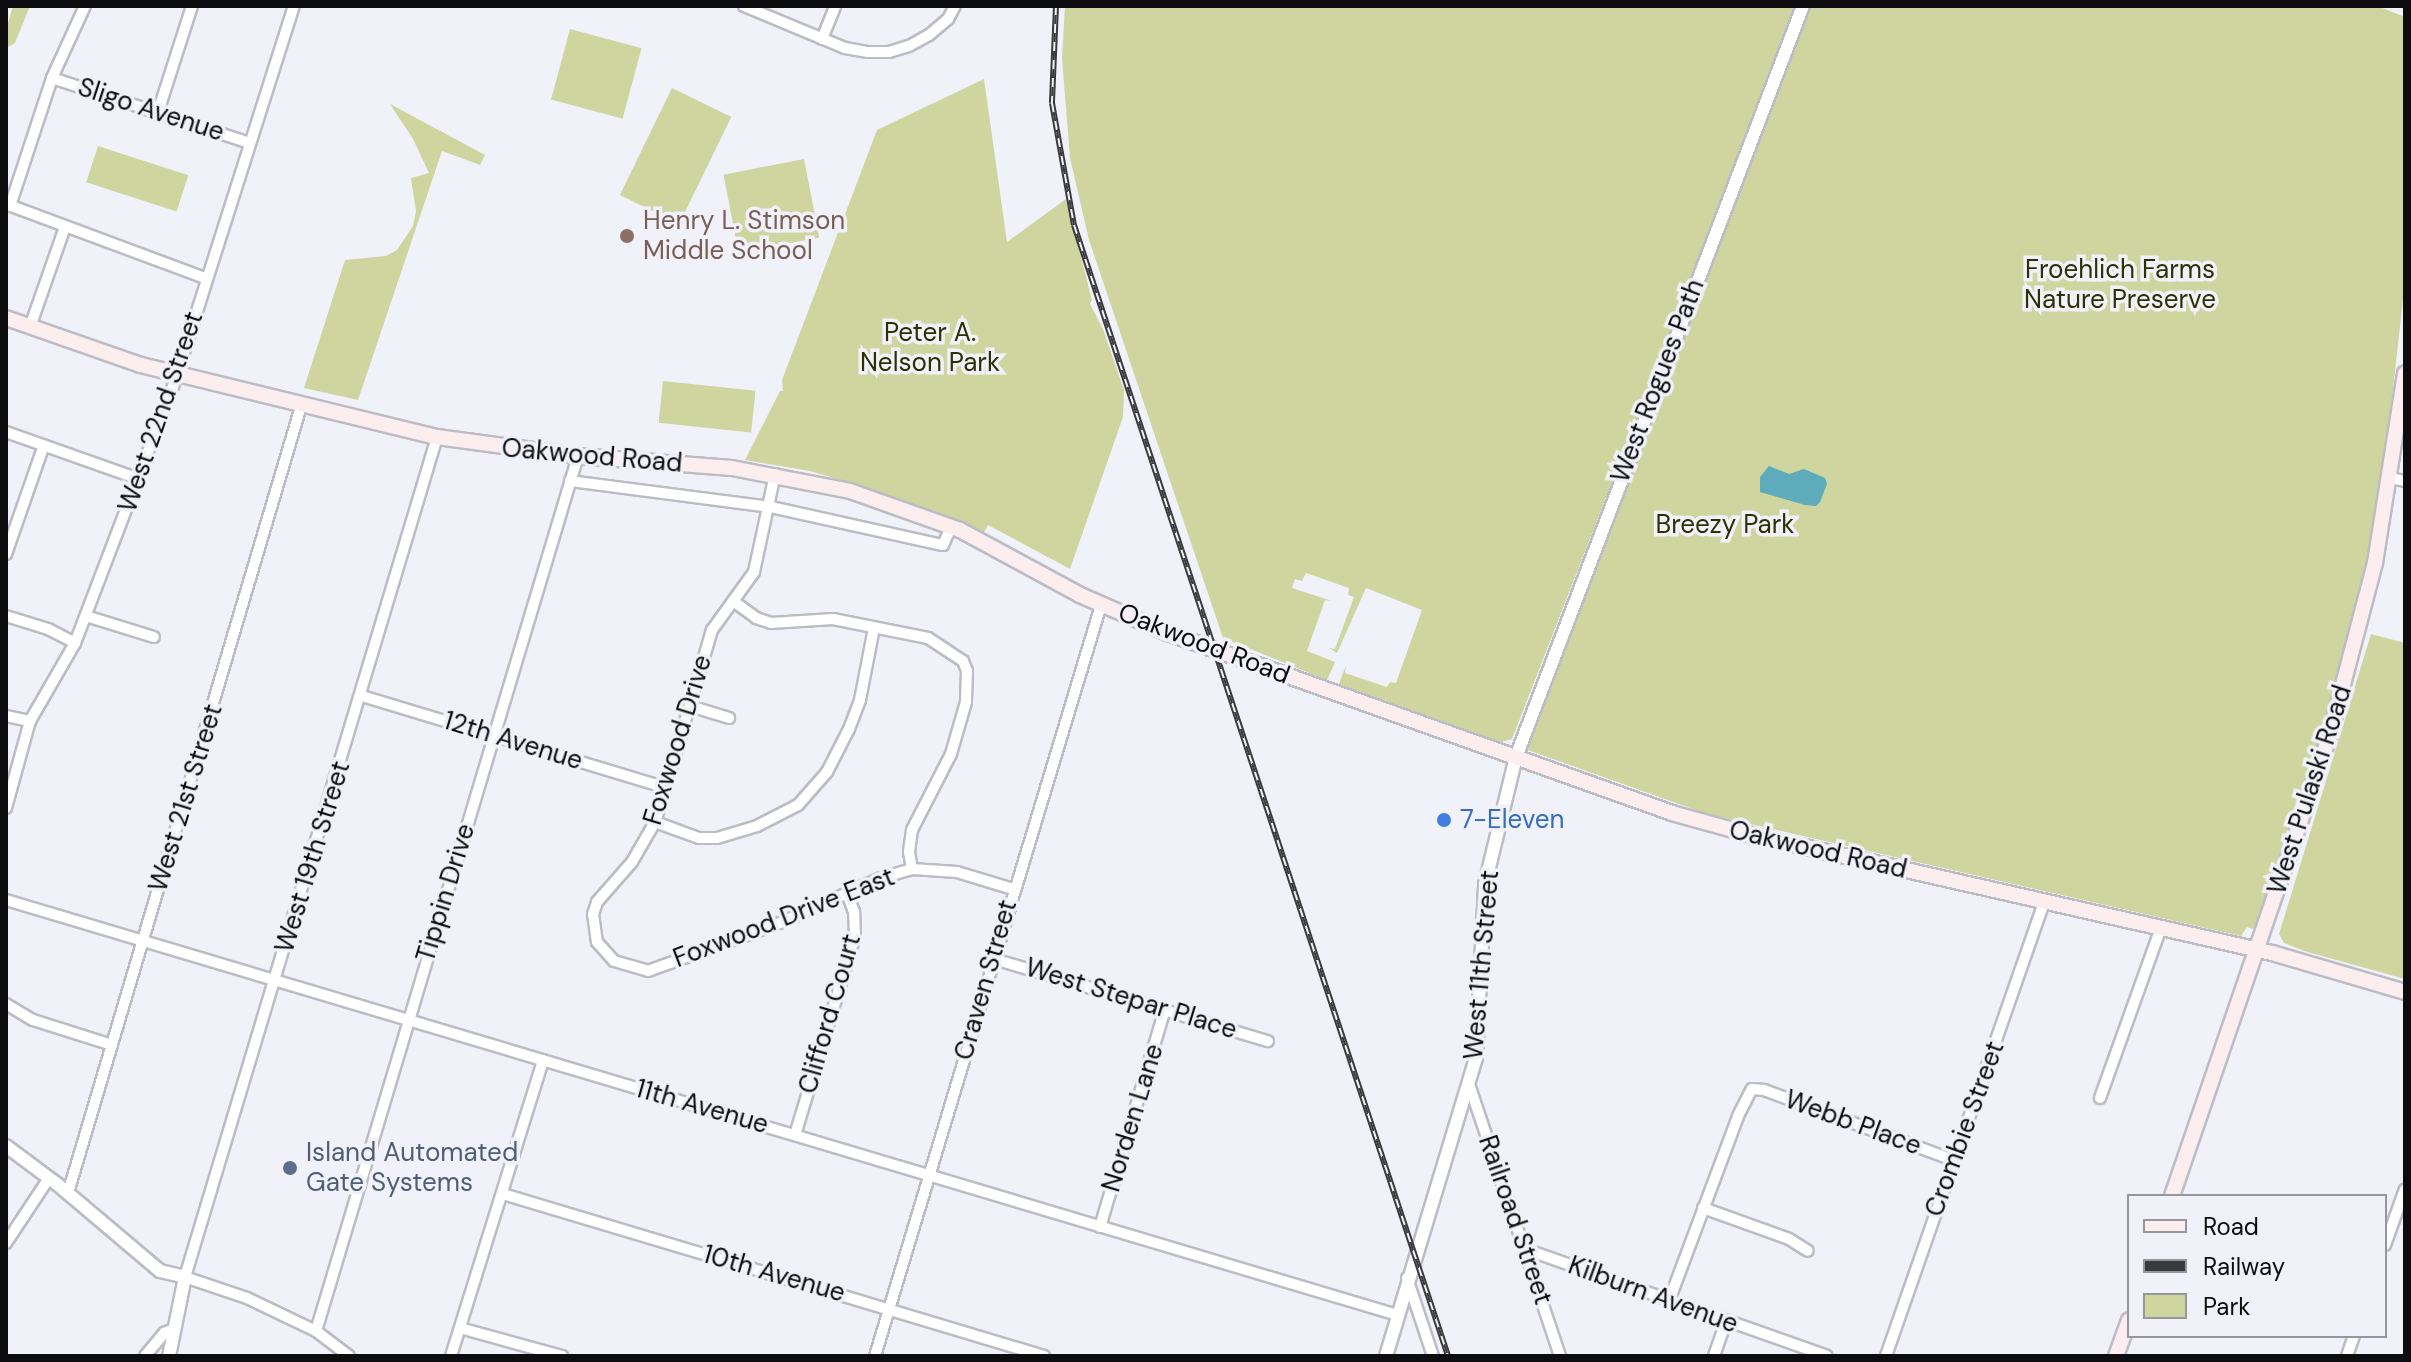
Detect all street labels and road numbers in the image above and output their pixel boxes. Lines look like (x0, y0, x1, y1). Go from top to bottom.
street label: Sligo Avenue (74, 72, 228, 148)
street label: West Rogues Path (1605, 275, 1711, 487)
street label: West 22nd Street (112, 308, 210, 516)
street label: Oakwood Road (500, 433, 684, 479)
street label: Oakwood Road (1114, 597, 1294, 691)
street label: Foxwood Drive (637, 651, 719, 829)
street label: West Pulaski Road (2261, 682, 2359, 898)
street label: West 21st Street (143, 700, 229, 896)
street label: 12th Avenue (440, 705, 586, 777)
street label: West 19th Street (269, 758, 357, 956)
street label: Oakwood Road (1726, 814, 1910, 886)
street label: Tippin Drive (410, 820, 482, 966)
street label: Foxwood Drive East (669, 861, 899, 975)
street label: West 11th Street (1458, 869, 1506, 1061)
street label: Craven Street (948, 896, 1024, 1064)
street label: Clifford Court (792, 931, 868, 1097)
street label: West Stepar Place (1021, 952, 1241, 1046)
street label: Crombie Street (1919, 1037, 2011, 1221)
street label: Norden Lane (1096, 1040, 1170, 1196)
street label: 11th Avenue (632, 1073, 772, 1141)
street label: Webb Place (1781, 1084, 1925, 1162)
street label: Railroad Street (1471, 1131, 1559, 1309)
street label: 10th Avenue (699, 1239, 849, 1309)
street label: Kilburn Avenue (1564, 1250, 1742, 1340)

